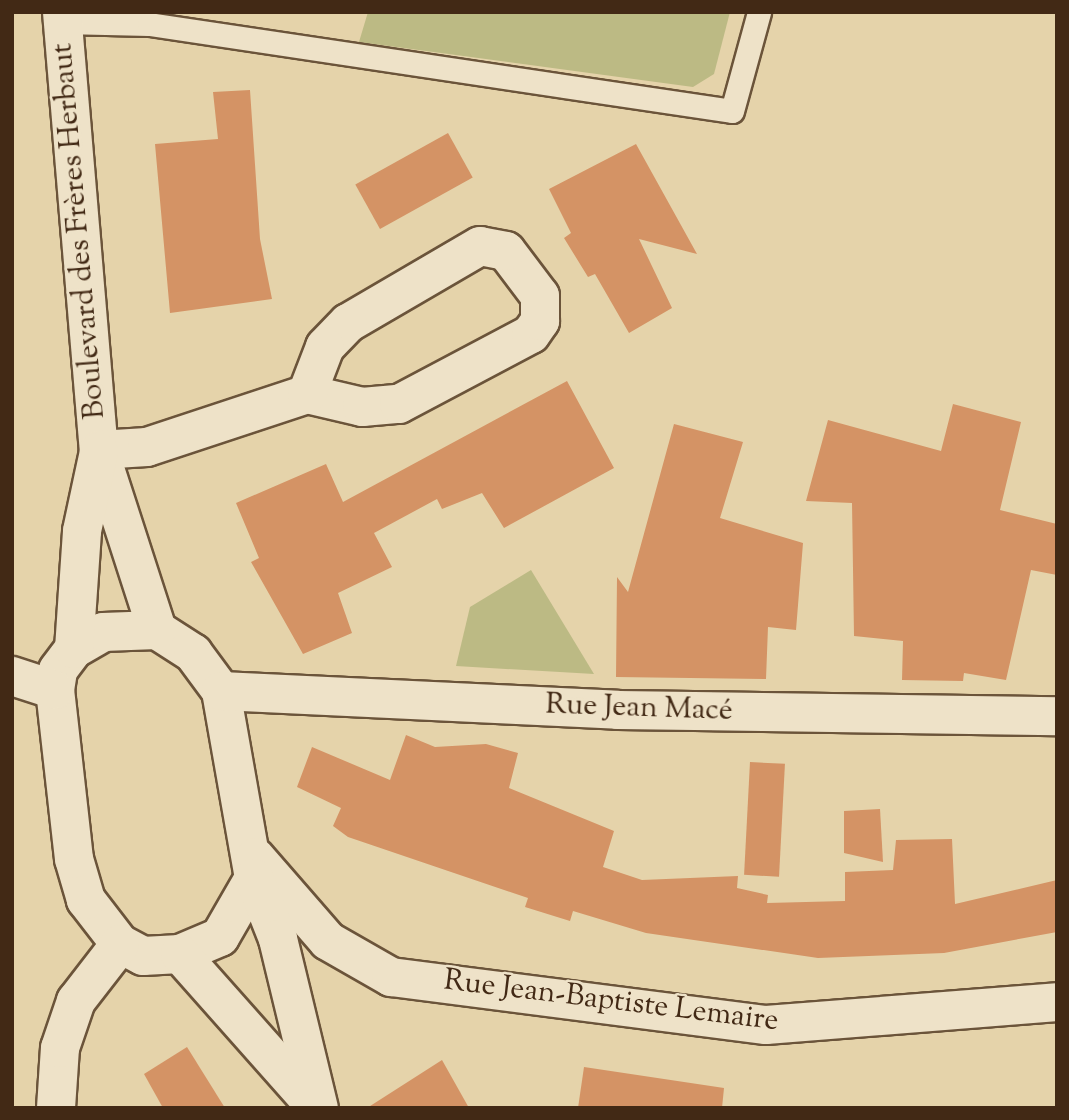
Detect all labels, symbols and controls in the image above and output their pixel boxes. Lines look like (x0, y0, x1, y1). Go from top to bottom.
street label: Boulevard des Frères Herbaut (46, 41, 114, 421)
street label: Rue Jean Macé (545, 688, 733, 730)
street label: Rue Jean-Baptiste Lemaire (442, 964, 780, 1040)

